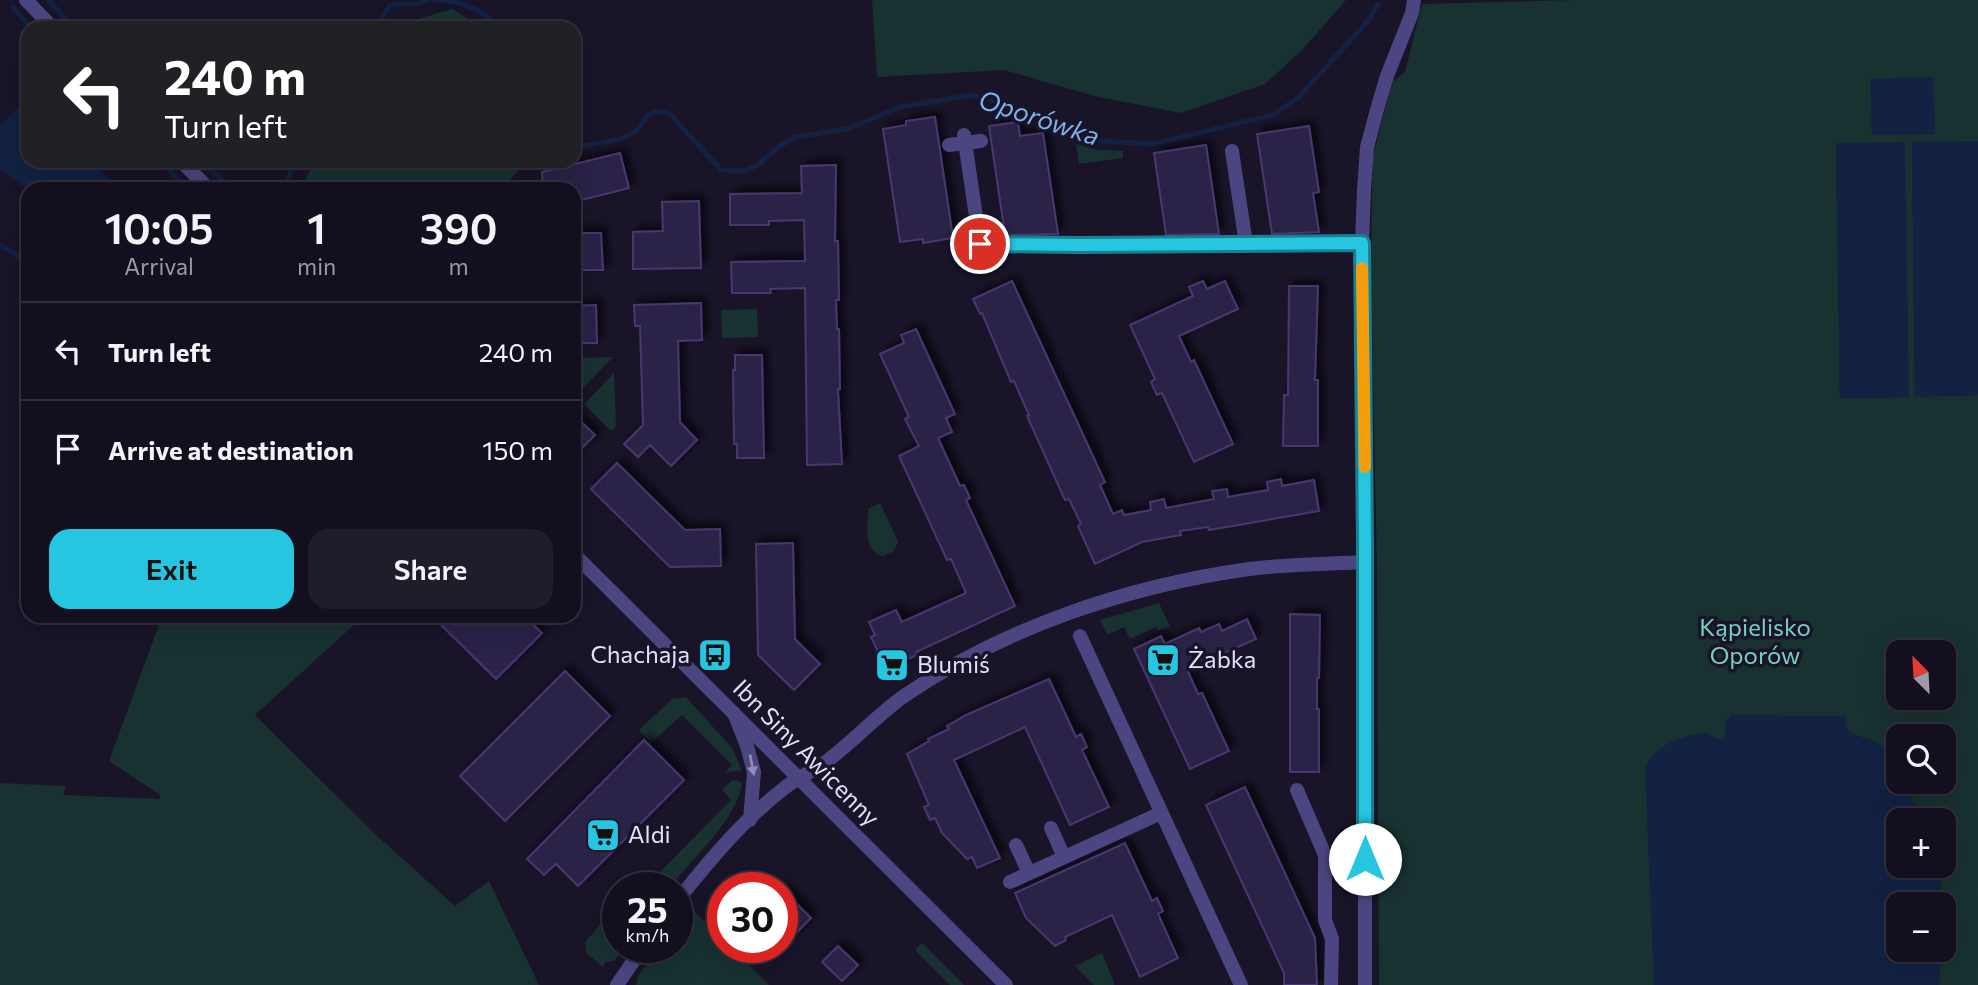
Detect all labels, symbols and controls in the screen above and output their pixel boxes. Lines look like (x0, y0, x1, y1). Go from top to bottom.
text: 240 m (164, 45, 306, 105)
icon: left (49, 49, 140, 140)
water label: Oporówka (975, 82, 1104, 151)
text: Turn left (164, 105, 288, 145)
text: 10:05 (104, 201, 214, 253)
text: 1 (307, 201, 326, 253)
text: 390 (420, 201, 498, 253)
pin (950, 214, 1010, 274)
icon: arrive (961, 225, 999, 263)
text: Arrival (124, 252, 194, 280)
text: min (297, 252, 336, 280)
text: m (449, 252, 469, 280)
icon: left (49, 332, 87, 370)
text: Turn left (108, 336, 211, 367)
text: 240 m (479, 336, 553, 367)
icon: arrive (49, 430, 87, 468)
text: Arrive at destination (108, 434, 354, 465)
text: 150 m (482, 434, 553, 465)
button: Exit (49, 529, 294, 609)
button: Share (308, 529, 553, 609)
park label: Kąpielisko Oporów (1699, 612, 1811, 669)
bus stop icon: Chachaja (696, 636, 734, 674)
place label: Chachaja (590, 639, 690, 668)
north arrow (1886, 640, 1956, 710)
map controls (1886, 640, 1956, 962)
supermarket icon: Żabka (1144, 641, 1182, 679)
place label: Żabka (1188, 644, 1256, 673)
supermarket icon: Blumiś (873, 646, 911, 684)
place label: Blumiś (917, 649, 990, 678)
street label: Ibn Siny Awicenny (728, 673, 886, 831)
button: search (1886, 724, 1956, 794)
one-way arrow (746, 755, 757, 777)
button: + (1886, 808, 1956, 878)
supermarket icon: Aldi (584, 816, 622, 854)
place label: Aldi (628, 819, 671, 848)
position arrow (1328, 822, 1402, 896)
speed limit sign: 30 (707, 872, 798, 963)
text: 25 (627, 887, 668, 930)
button: − (1886, 892, 1956, 962)
text: km/h (626, 924, 669, 946)

